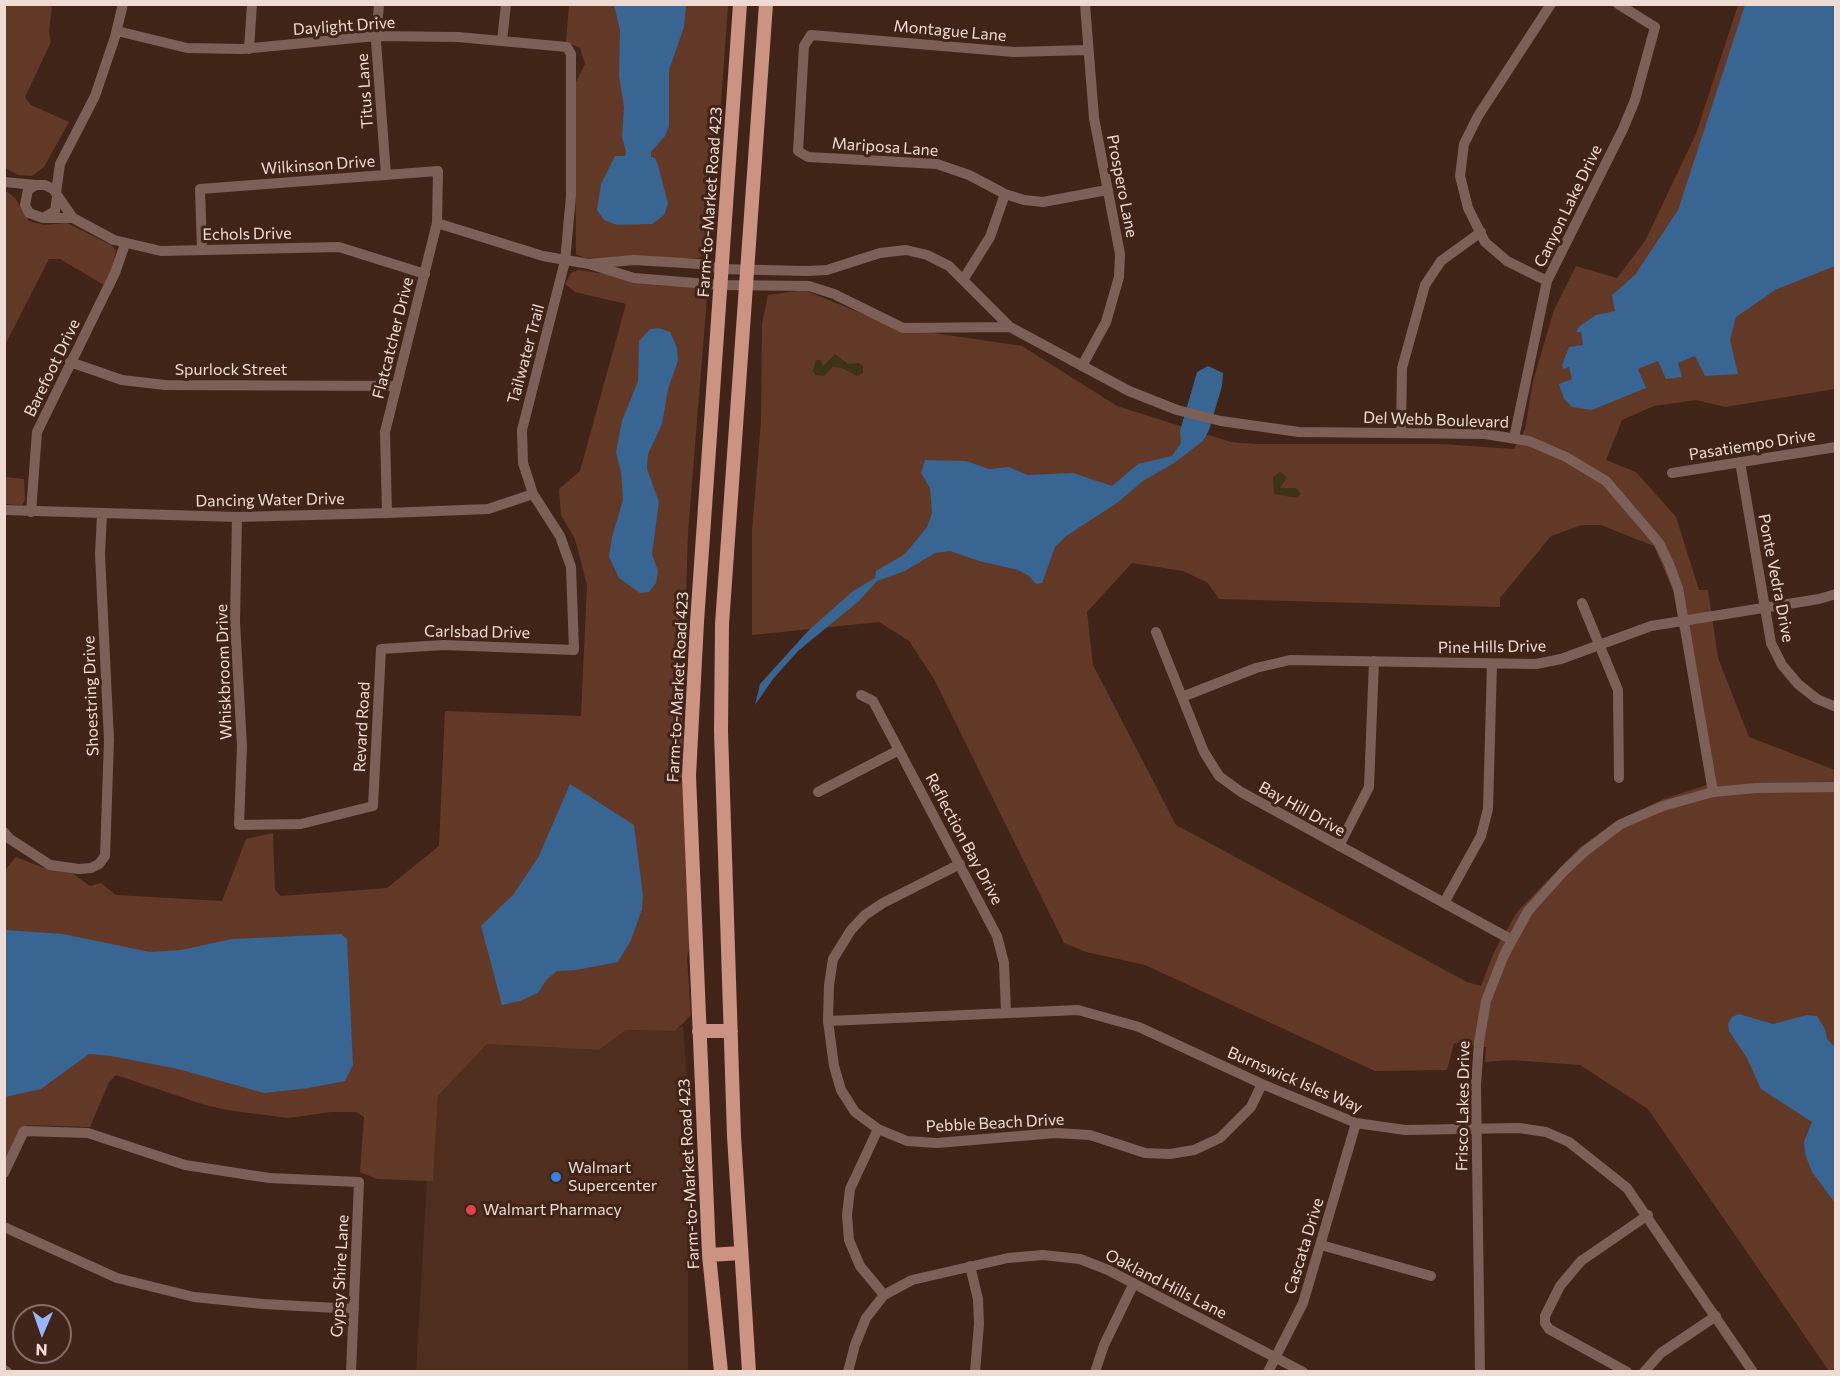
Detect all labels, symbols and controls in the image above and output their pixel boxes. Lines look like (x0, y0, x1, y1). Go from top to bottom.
street label: Daylight Drive (292, 13, 396, 39)
street label: Montague Lane (893, 17, 1007, 45)
street label: Titus Lane (353, 53, 377, 129)
street label: Farm-to-Market Road 423 (694, 106, 726, 298)
street label: Prospero Lane (1103, 133, 1141, 239)
street label: Mariposa Lane (831, 134, 939, 160)
street label: Canyon Lake Drive (1530, 142, 1606, 270)
street label: Wilkinson Drive (260, 151, 376, 179)
street label: Echols Drive (202, 224, 292, 244)
street label: Flatcatcher Drive (369, 275, 417, 401)
street label: Tailwater Trail (503, 302, 549, 406)
street label: Barefoot Drive (20, 316, 84, 420)
street label: Spurlock Street (175, 360, 287, 380)
street label: Del Webb Boulevard (1363, 408, 1509, 432)
street label: Pasatiempo Drive (1687, 426, 1817, 464)
street label: Dancing Water Drive (195, 489, 345, 511)
street label: Ponte Vedra Drive (1754, 512, 1798, 644)
street label: Farm-to-Market Road 423 (663, 591, 693, 783)
street label: Whiskbroom Drive (212, 604, 236, 740)
street label: Carlsbad Drive (424, 621, 530, 643)
street label: Shoestring Drive (79, 635, 103, 757)
street label: Pine Hills Drive (1438, 636, 1546, 658)
street label: Revard Road (350, 681, 374, 773)
street label: Reflection Bay Drive (921, 770, 1007, 908)
street label: Bay Hill Drive (1255, 777, 1349, 841)
street label: Frisco Lakes Drive (1452, 1041, 1474, 1171)
street label: Burnswick Isles Way (1224, 1043, 1366, 1117)
street label: Farm-to-Market Road 423 (674, 1078, 704, 1270)
street label: Pebble Beach Drive (925, 1110, 1065, 1136)
place label: Walmart Supercenter (568, 1158, 657, 1196)
marker: Walmart Supercenter (549, 1170, 563, 1184)
street label: Cascata Drive (1280, 1196, 1328, 1296)
place label: Walmart Pharmacy (483, 1200, 622, 1220)
marker: Walmart Pharmacy (464, 1203, 478, 1217)
street label: Gypsy Shire Lane (327, 1214, 353, 1338)
street label: Oakland Hills Lane (1102, 1245, 1230, 1323)
north arrow (12, 1304, 72, 1364)
text: N (35, 1341, 48, 1360)

